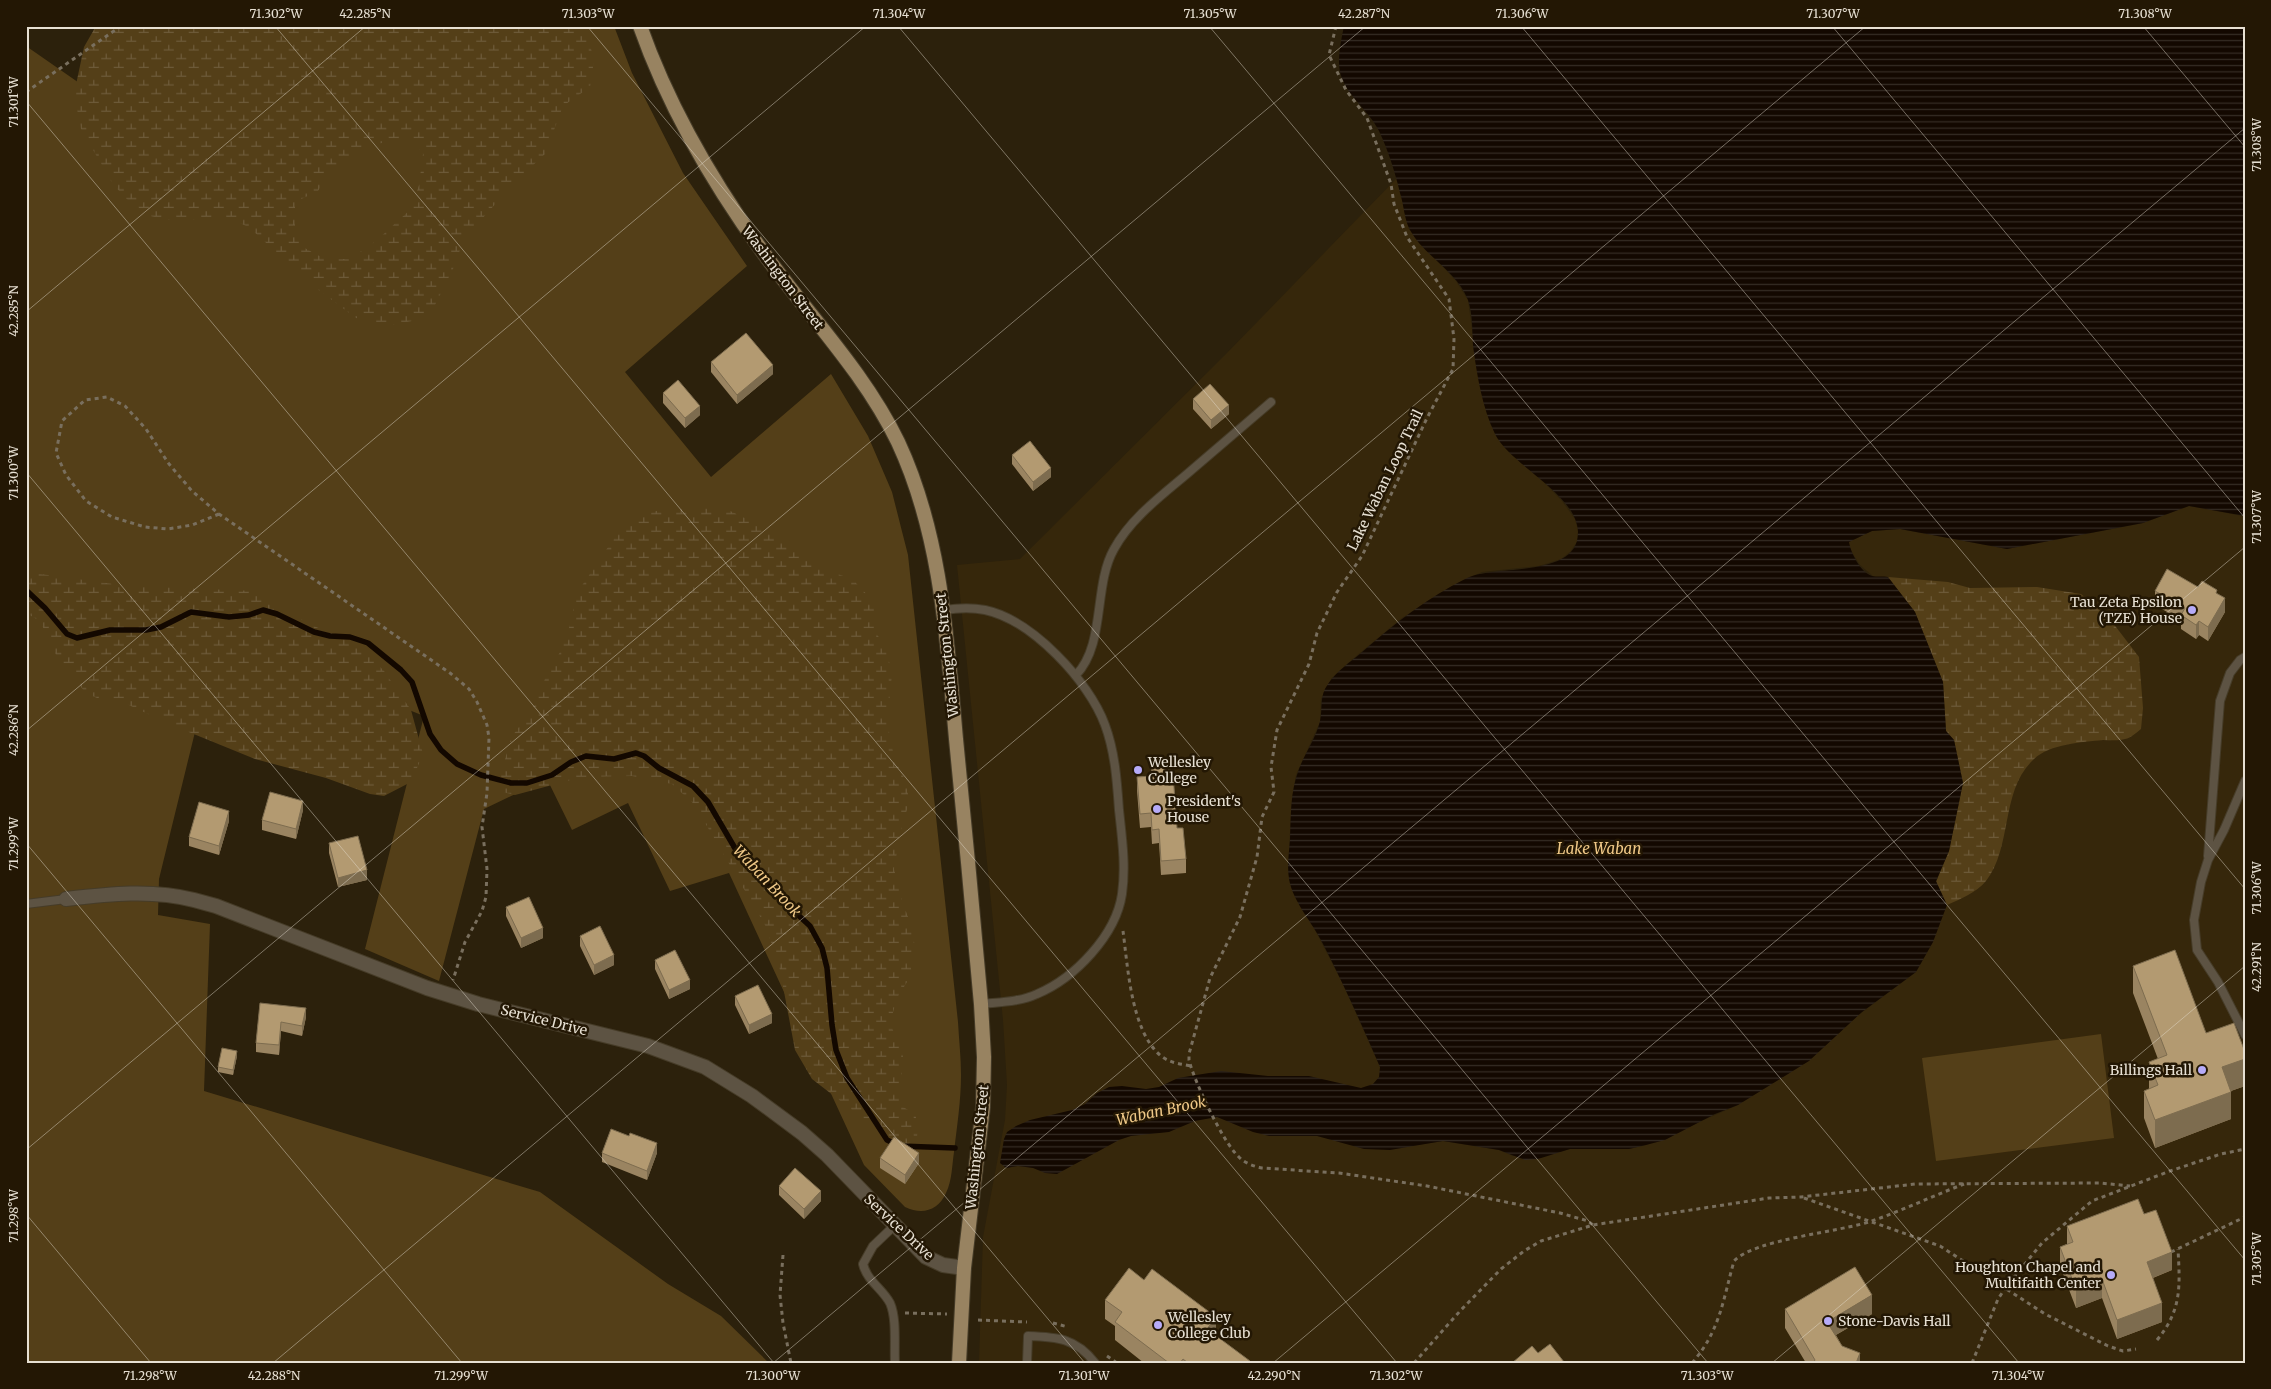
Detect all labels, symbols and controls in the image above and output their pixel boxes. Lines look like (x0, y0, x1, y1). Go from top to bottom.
text: 71.302°W (249, 6, 304, 21)
text: 42.285°N (339, 6, 392, 21)
text: 71.303°W (562, 6, 615, 21)
text: 71.304°W (873, 6, 926, 21)
text: 71.305°W (1183, 6, 1238, 21)
text: 42.287°N (1338, 6, 1391, 21)
text: 71.306°W (1496, 6, 1550, 21)
text: 71.307°W (1806, 6, 1861, 21)
text: 71.308°W (2118, 6, 2173, 21)
text: 71.301°W (6, 75, 21, 127)
text: 71.308°W (2249, 117, 2264, 172)
street label: Washington Street (738, 222, 828, 334)
text: 42.285°N (6, 284, 21, 337)
street label: Lake Waban Loop Trail (1343, 406, 1427, 554)
text: 71.300°W (6, 445, 21, 500)
text: 71.307°W (2249, 489, 2264, 544)
street label: Washington Street (931, 591, 963, 719)
place label: Tau Zeta Epsilon (TZE) House (2070, 593, 2182, 627)
marker: Tau Zeta Epsilon (TZE) House (2186, 604, 2198, 616)
text: 42.286°N (6, 703, 21, 756)
place label: Wellesley College (1147, 753, 1212, 787)
marker: Wellesley College (1132, 764, 1144, 776)
place label: President's House (1167, 792, 1241, 826)
marker: President's House (1151, 803, 1163, 815)
text: 71.299°W (6, 816, 21, 871)
water label: Lake Waban (1557, 839, 1641, 858)
water label: Waban Brook (729, 841, 806, 921)
text: 71.306°W (2249, 860, 2264, 915)
text: 42.291°N (2249, 941, 2264, 992)
street label: Service Drive (499, 1001, 589, 1039)
place label: Billings Hall (2110, 1061, 2193, 1079)
marker: Billings Hall (2196, 1064, 2208, 1076)
street label: Washington Street (961, 1083, 993, 1211)
water label: Waban Brook (1114, 1092, 1208, 1129)
text: 71.298°W (6, 1188, 21, 1243)
street label: Service Drive (860, 1190, 938, 1264)
text: 71.305°W (2249, 1231, 2264, 1286)
place label: Houghton Chapel and Multifaith Center (1955, 1258, 2102, 1292)
marker: Houghton Chapel and Multifaith Center (2105, 1269, 2117, 1281)
place label: Wellesley College Club (1167, 1308, 1250, 1342)
place label: Stone-Davis Hall (1838, 1312, 1951, 1330)
marker: Stone-Davis Hall (1822, 1315, 1834, 1327)
marker: Wellesley College Club (1152, 1319, 1164, 1331)
text: 71.298°W (123, 1368, 178, 1383)
text: 42.288°N (248, 1368, 301, 1383)
text: 71.299°W (434, 1368, 489, 1383)
text: 71.300°W (746, 1368, 801, 1383)
text: 71.301°W (1059, 1368, 1111, 1383)
text: 42.290°N (1247, 1368, 1301, 1383)
text: 71.302°W (1369, 1368, 1424, 1383)
text: 71.303°W (1681, 1368, 1734, 1383)
text: 71.304°W (1992, 1368, 2045, 1383)

